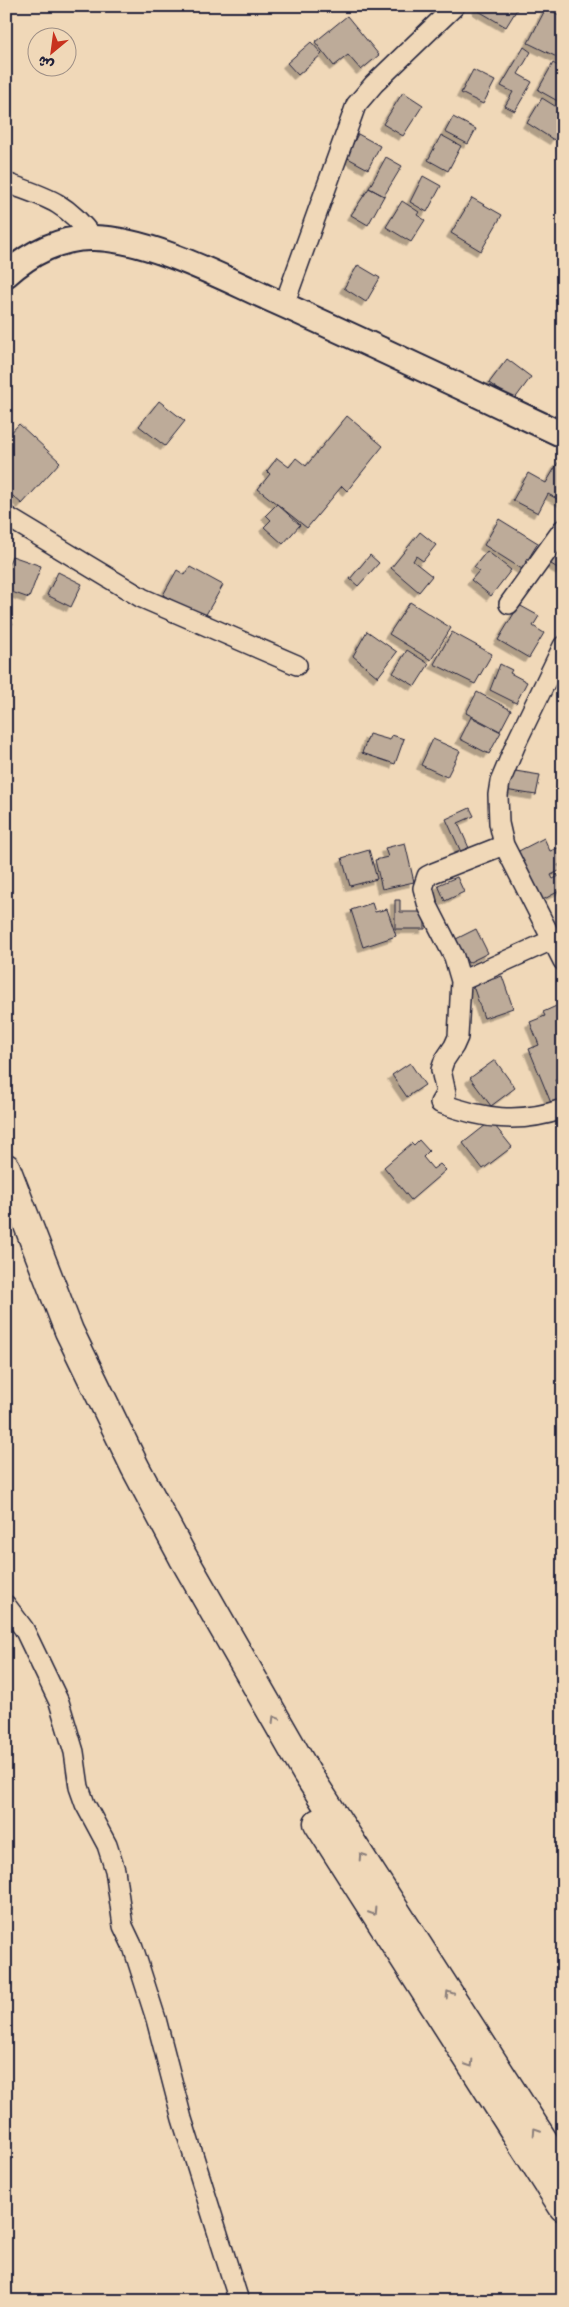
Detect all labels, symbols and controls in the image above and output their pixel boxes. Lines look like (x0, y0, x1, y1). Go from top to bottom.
north arrow (28, 28, 78, 78)
text: ش (35, 52, 57, 75)
one-way arrow (271, 1715, 281, 1724)
one-way arrow (358, 1853, 368, 1862)
one-way arrow (367, 1906, 377, 1915)
one-way arrow (445, 1990, 455, 1999)
one-way arrow (463, 2058, 473, 2067)
one-way arrow (533, 2127, 542, 2136)

